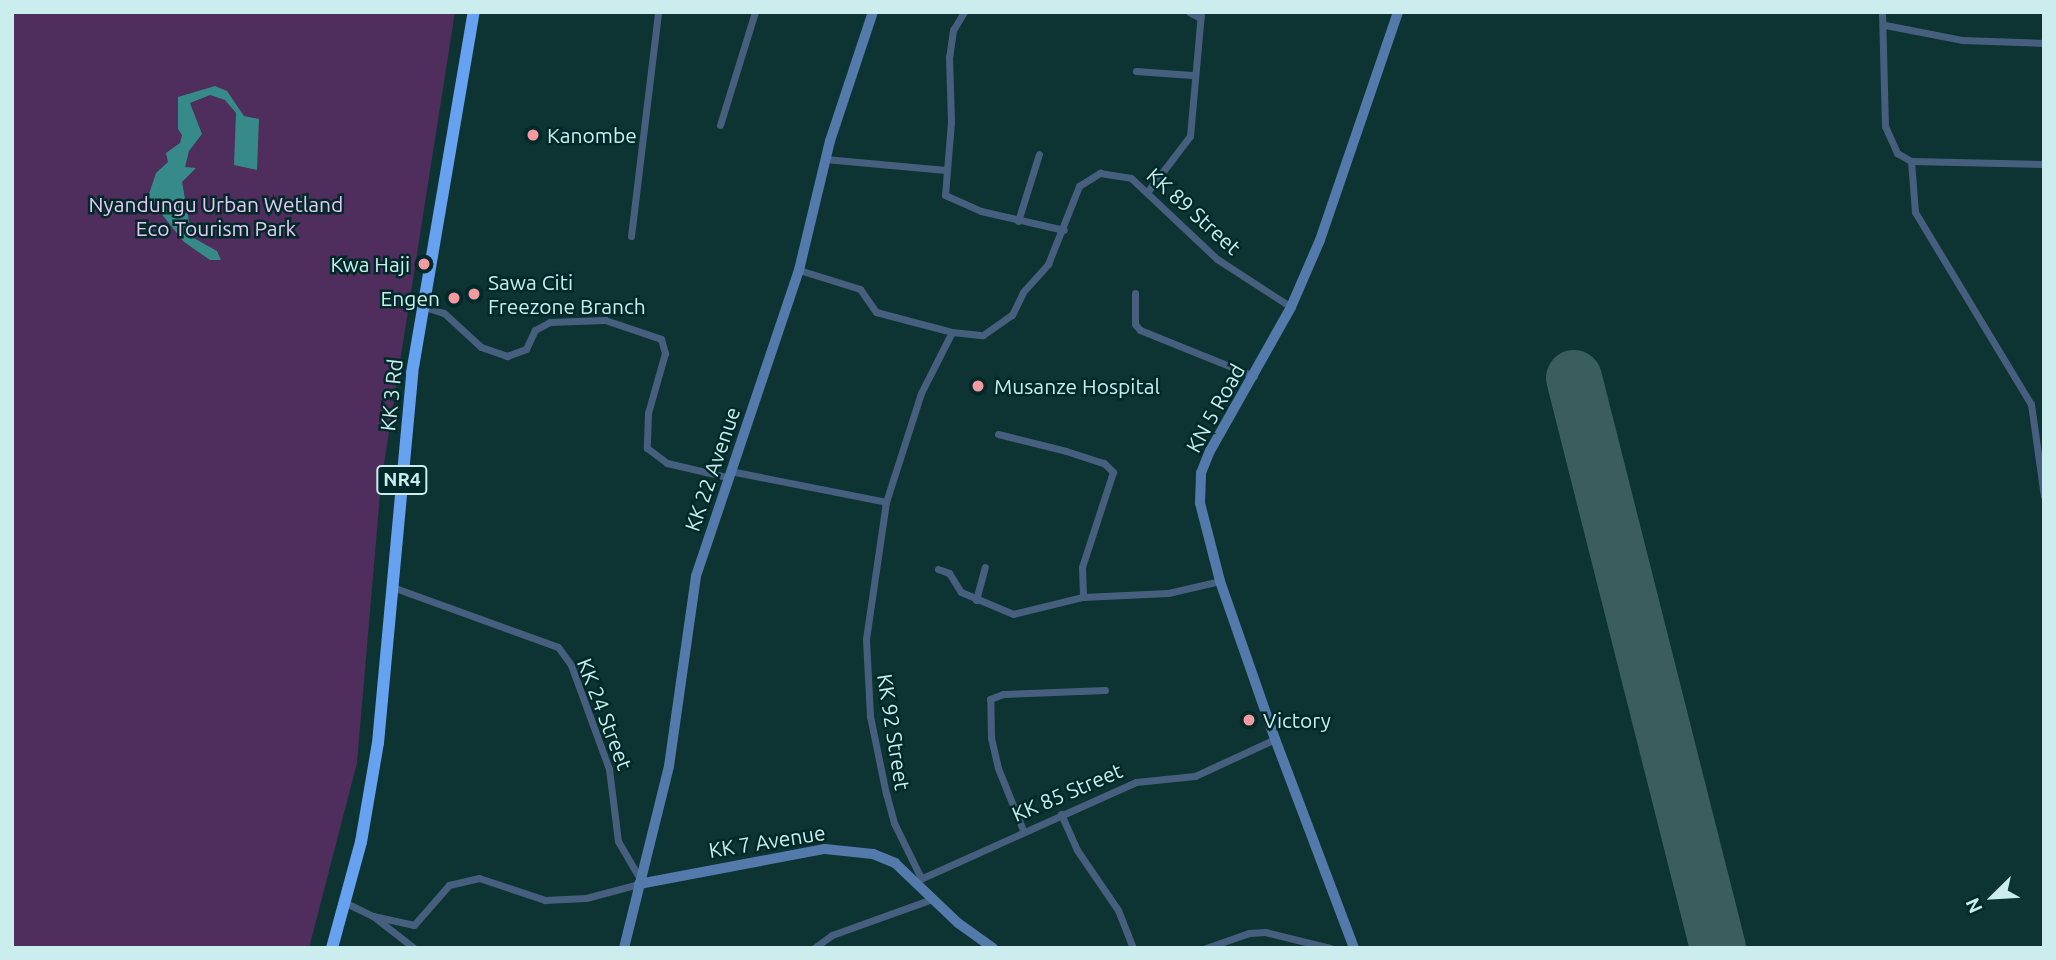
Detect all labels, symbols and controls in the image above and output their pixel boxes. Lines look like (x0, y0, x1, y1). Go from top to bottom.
place label: Kanombe (547, 122, 637, 148)
marker: Kanombe (525, 127, 541, 143)
street label: KK 89 Street (1142, 162, 1246, 260)
park label: Nyandungu Urban Wetland Eco Tourism Park (89, 191, 343, 241)
place label: Kwa Haji (330, 251, 410, 277)
marker: Kwa Haji (416, 256, 432, 272)
place label: Sawa Citi Freezone Branch (488, 269, 646, 319)
place label: Engen (381, 285, 440, 311)
marker: Sawa Citi Freezone Branch (466, 286, 482, 302)
marker: Engen (446, 290, 462, 306)
street label: KK 3 Rd (375, 358, 407, 432)
street label: KN 5 Road (1180, 359, 1250, 457)
place label: Musanze Hospital (994, 373, 1160, 399)
marker: Musanze Hospital (968, 376, 988, 396)
street label: KK 22 Avenue (679, 404, 745, 534)
road number: NR4 (376, 464, 428, 495)
street label: KK 24 Street (572, 655, 638, 773)
street label: KK 92 Street (872, 672, 916, 792)
place label: Victory (1263, 707, 1331, 733)
marker: Victory (1241, 712, 1257, 728)
street label: KK 85 Street (1008, 757, 1126, 827)
street label: KK 7 Avenue (707, 819, 827, 863)
north arrow (1958, 862, 2028, 932)
text: N (1961, 895, 1987, 916)

